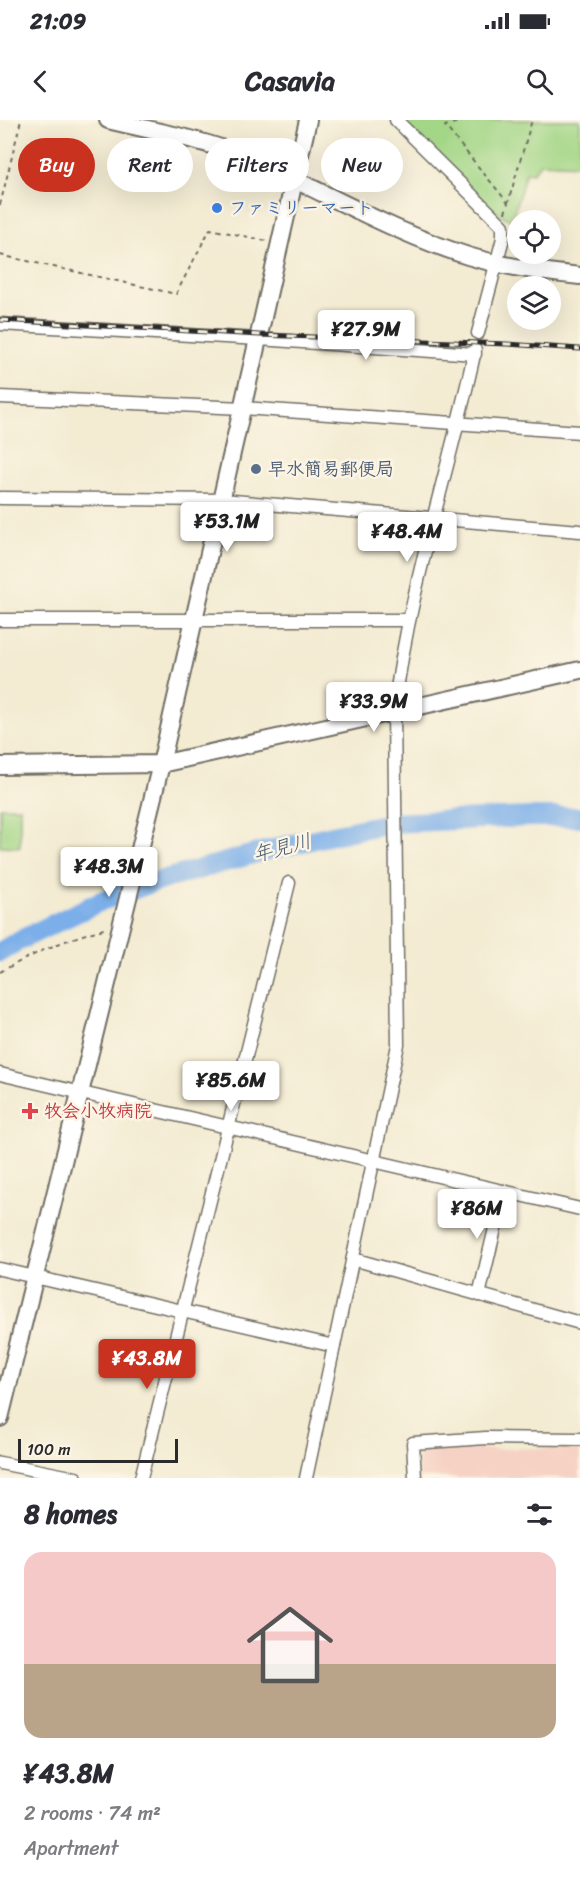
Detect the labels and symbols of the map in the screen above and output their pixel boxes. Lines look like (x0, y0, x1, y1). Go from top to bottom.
place label: ファミリーマート (229, 192, 374, 224)
marker: ファミリーマート (210, 201, 224, 215)
pin: ¥27.9M (317, 310, 415, 361)
place label: 早水簡易郵便局 (268, 453, 394, 485)
marker: 早水簡易郵便局 (249, 462, 263, 476)
pin: ¥53.1M (178, 502, 276, 553)
pin: ¥48.4M (358, 512, 456, 563)
pin: ¥33.9M (325, 682, 423, 733)
water label: 年見川 (248, 823, 316, 873)
pin: ¥48.3M (60, 847, 158, 898)
pin: ¥85.6M (182, 1061, 280, 1112)
place label: 牧会小牧病院 (44, 1095, 152, 1127)
marker: 牧会小牧病院 (21, 1102, 39, 1120)
pin: ¥86M (441, 1189, 513, 1240)
pin: ¥43.8M (98, 1339, 196, 1390)
scale bar (18, 1436, 178, 1464)

